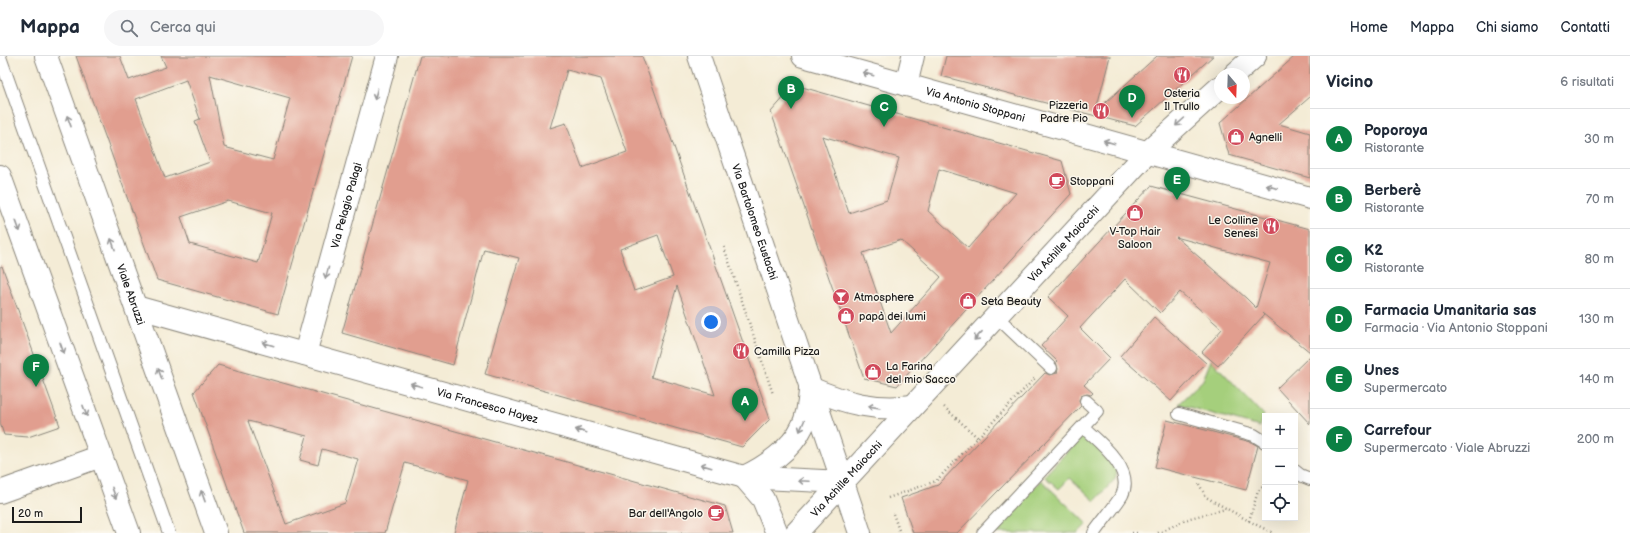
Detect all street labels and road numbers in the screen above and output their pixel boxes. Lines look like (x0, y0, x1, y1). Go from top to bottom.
street label: Via Antonio Stoppani (924, 85, 1026, 125)
street label: Via Pelagio Palagi (328, 161, 364, 250)
street label: Via Bartolomeo Eustachi (729, 162, 780, 282)
street label: Via Achille Maiocchi (1025, 203, 1102, 285)
street label: Viale Abruzzi (114, 262, 147, 327)
street label: Via Francesco Hayez (435, 385, 540, 426)
street label: Via Achille Maiocchi (808, 438, 885, 520)

